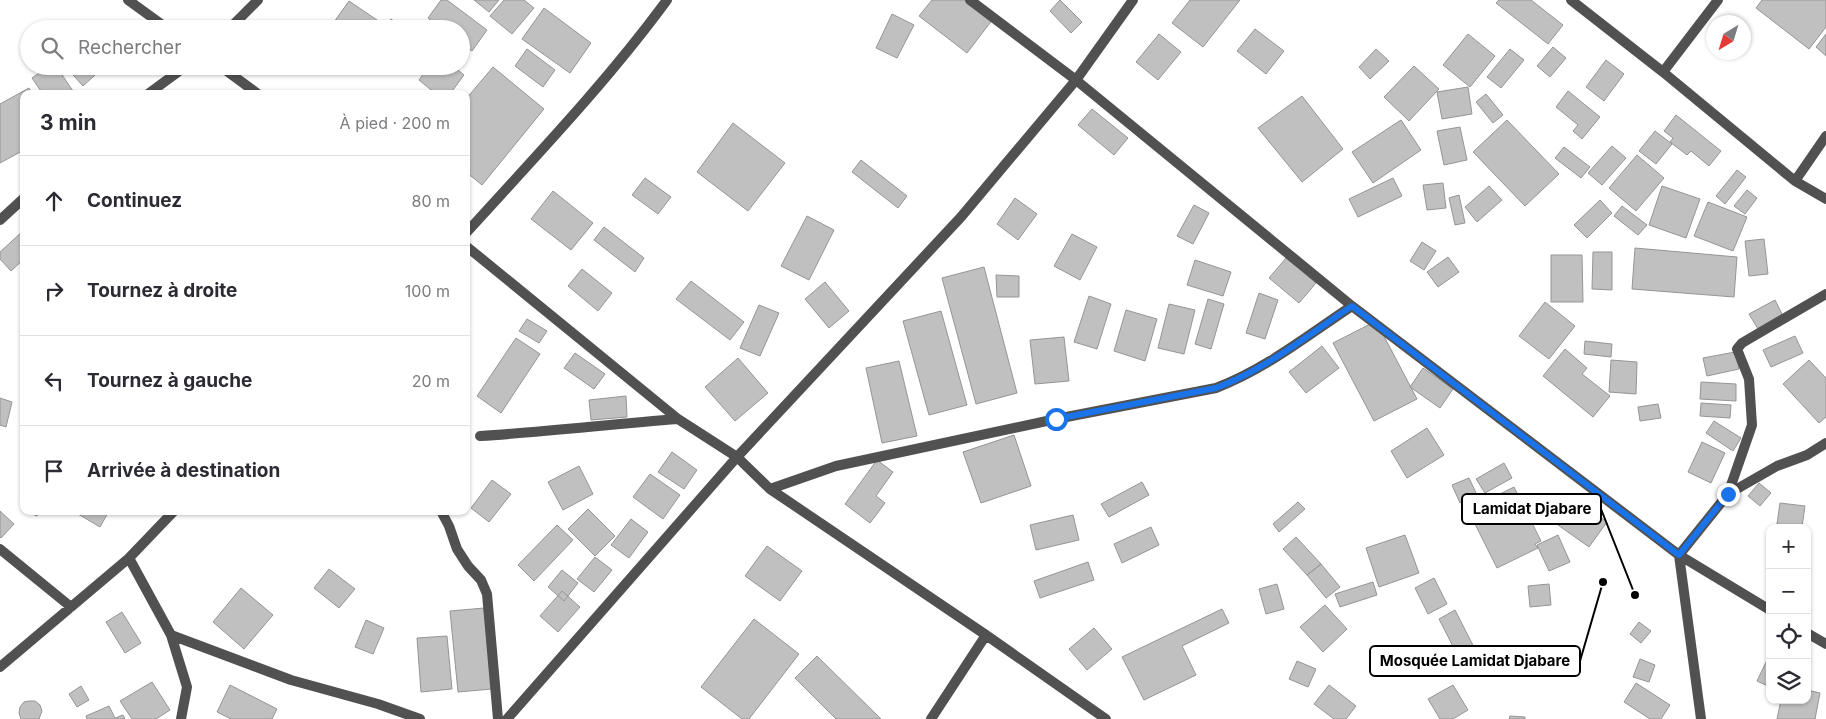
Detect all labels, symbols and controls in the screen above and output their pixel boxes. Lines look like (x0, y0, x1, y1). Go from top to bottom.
north arrow (1706, 15, 1751, 60)
search box (20, 20, 470, 75)
icon: search (38, 34, 66, 62)
text: Rechercher (78, 36, 181, 59)
text: 3 min (40, 110, 96, 135)
text: À pied · 200 m (340, 113, 450, 133)
icon: ahead (40, 187, 68, 215)
text: Continuez (87, 189, 182, 212)
text: 80 m (411, 191, 450, 211)
icon: right (40, 277, 68, 305)
text: Tournez à droite (87, 279, 237, 302)
text: 100 m (405, 281, 450, 301)
icon: left (40, 367, 68, 395)
text: Tournez à gauche (87, 369, 252, 392)
text: 20 m (412, 371, 450, 391)
route start (1045, 408, 1068, 431)
icon: arrive (40, 457, 68, 485)
text: Arrivée à destination (87, 459, 280, 482)
route end (1717, 483, 1740, 506)
callout: Lamidat Djabare (1462, 494, 1601, 524)
text: Lamidat Djabare (1473, 499, 1591, 518)
map controls (1766, 524, 1811, 704)
button: + (1766, 524, 1811, 569)
button: − (1766, 569, 1811, 614)
button: locate (1766, 614, 1811, 659)
callout: Mosquée Lamidat Djabare (1370, 646, 1580, 676)
text: Mosquée Lamidat Djabare (1380, 651, 1570, 670)
button: layers (1766, 659, 1811, 704)

